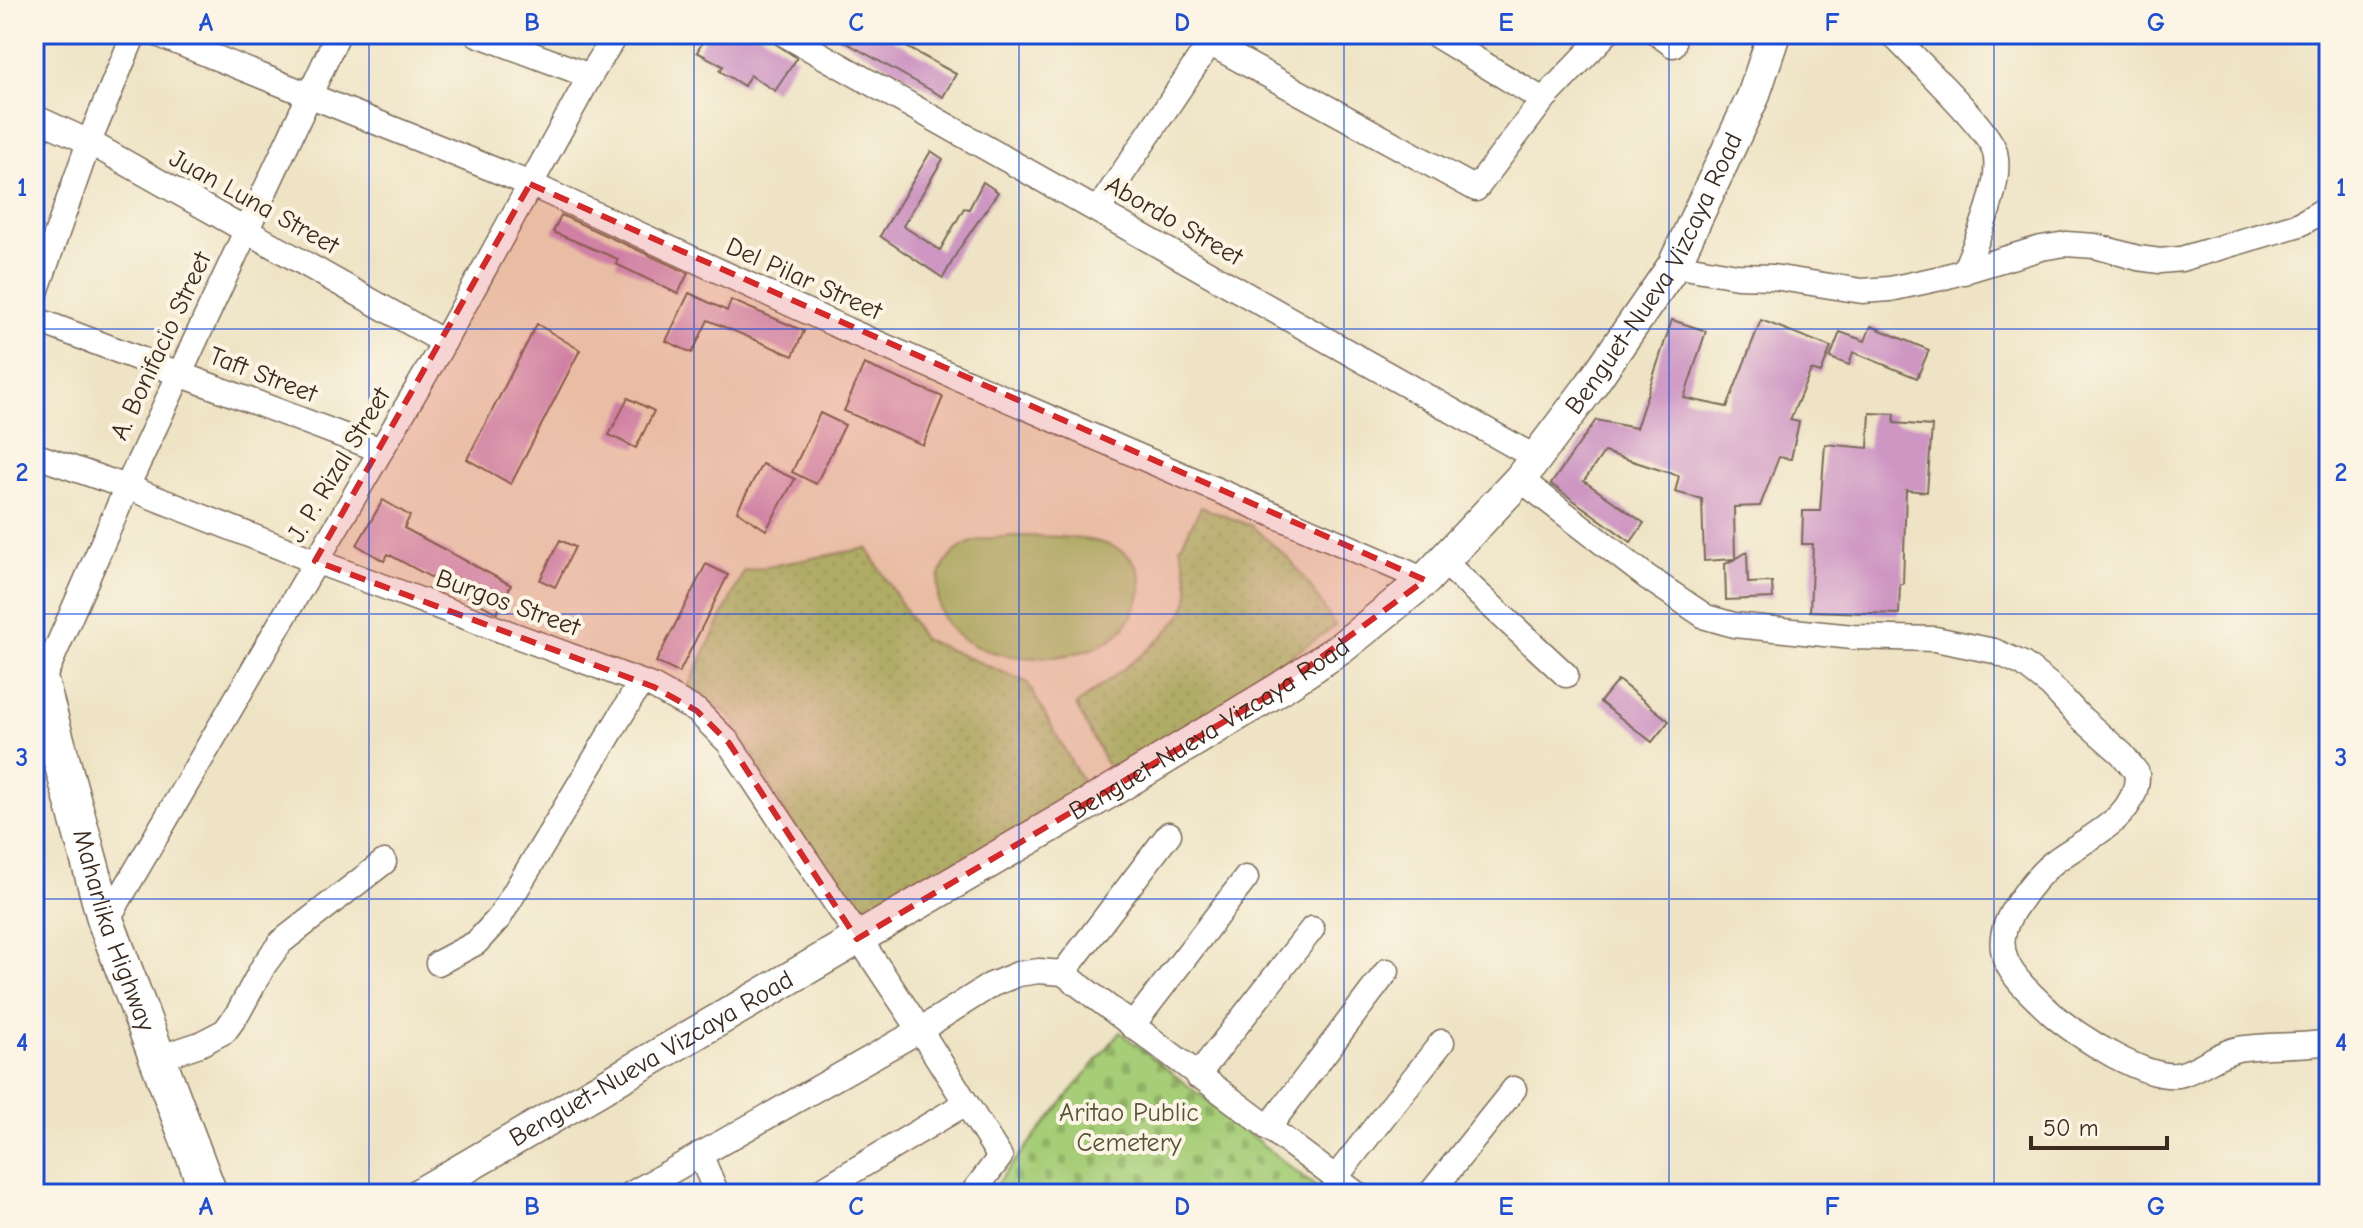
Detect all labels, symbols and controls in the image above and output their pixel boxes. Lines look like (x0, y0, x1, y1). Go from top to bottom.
text: A (199, 8, 214, 38)
text: B (524, 8, 540, 38)
text: C (848, 8, 864, 38)
text: D (1174, 8, 1190, 38)
text: E (1498, 8, 1514, 38)
text: F (1824, 8, 1840, 38)
text: G (2147, 8, 2165, 38)
street label: Benguet-Nueva Vizcaya Road (1559, 128, 1749, 420)
street label: Juan Luna Street (164, 143, 345, 262)
street label: Abordo Street (1100, 170, 1249, 273)
text: 1 (17, 173, 27, 203)
text: 1 (2336, 173, 2346, 203)
street label: Del Pilar Street (721, 231, 888, 327)
street label: A. Bonifacio Street (104, 246, 218, 445)
street label: Taft Street (205, 341, 323, 410)
street label: J. P. Rizal Street (281, 381, 398, 548)
text: 2 (16, 458, 28, 488)
text: 2 (2335, 458, 2347, 488)
street label: Burgos Street (432, 563, 586, 643)
street label: Benguet-Nueva Vizcaya Road (1064, 632, 1356, 827)
text: 3 (16, 743, 28, 773)
text: 3 (2335, 743, 2347, 773)
street label: Maharlika Highway (66, 826, 161, 1036)
street label: Benguet-Nueva Vizcaya Road (504, 964, 799, 1153)
text: 4 (16, 1028, 28, 1058)
text: 4 (2335, 1028, 2347, 1058)
park label: Aritao Public Cemetery (1059, 1098, 1199, 1158)
scale bar (2031, 1100, 2167, 1150)
text: 50 m (2043, 1114, 2099, 1142)
text: A (199, 1192, 214, 1222)
text: B (524, 1192, 540, 1222)
text: C (848, 1192, 864, 1222)
text: D (1174, 1192, 1190, 1222)
text: E (1498, 1192, 1514, 1222)
text: F (1824, 1192, 1840, 1222)
text: G (2147, 1192, 2165, 1222)

